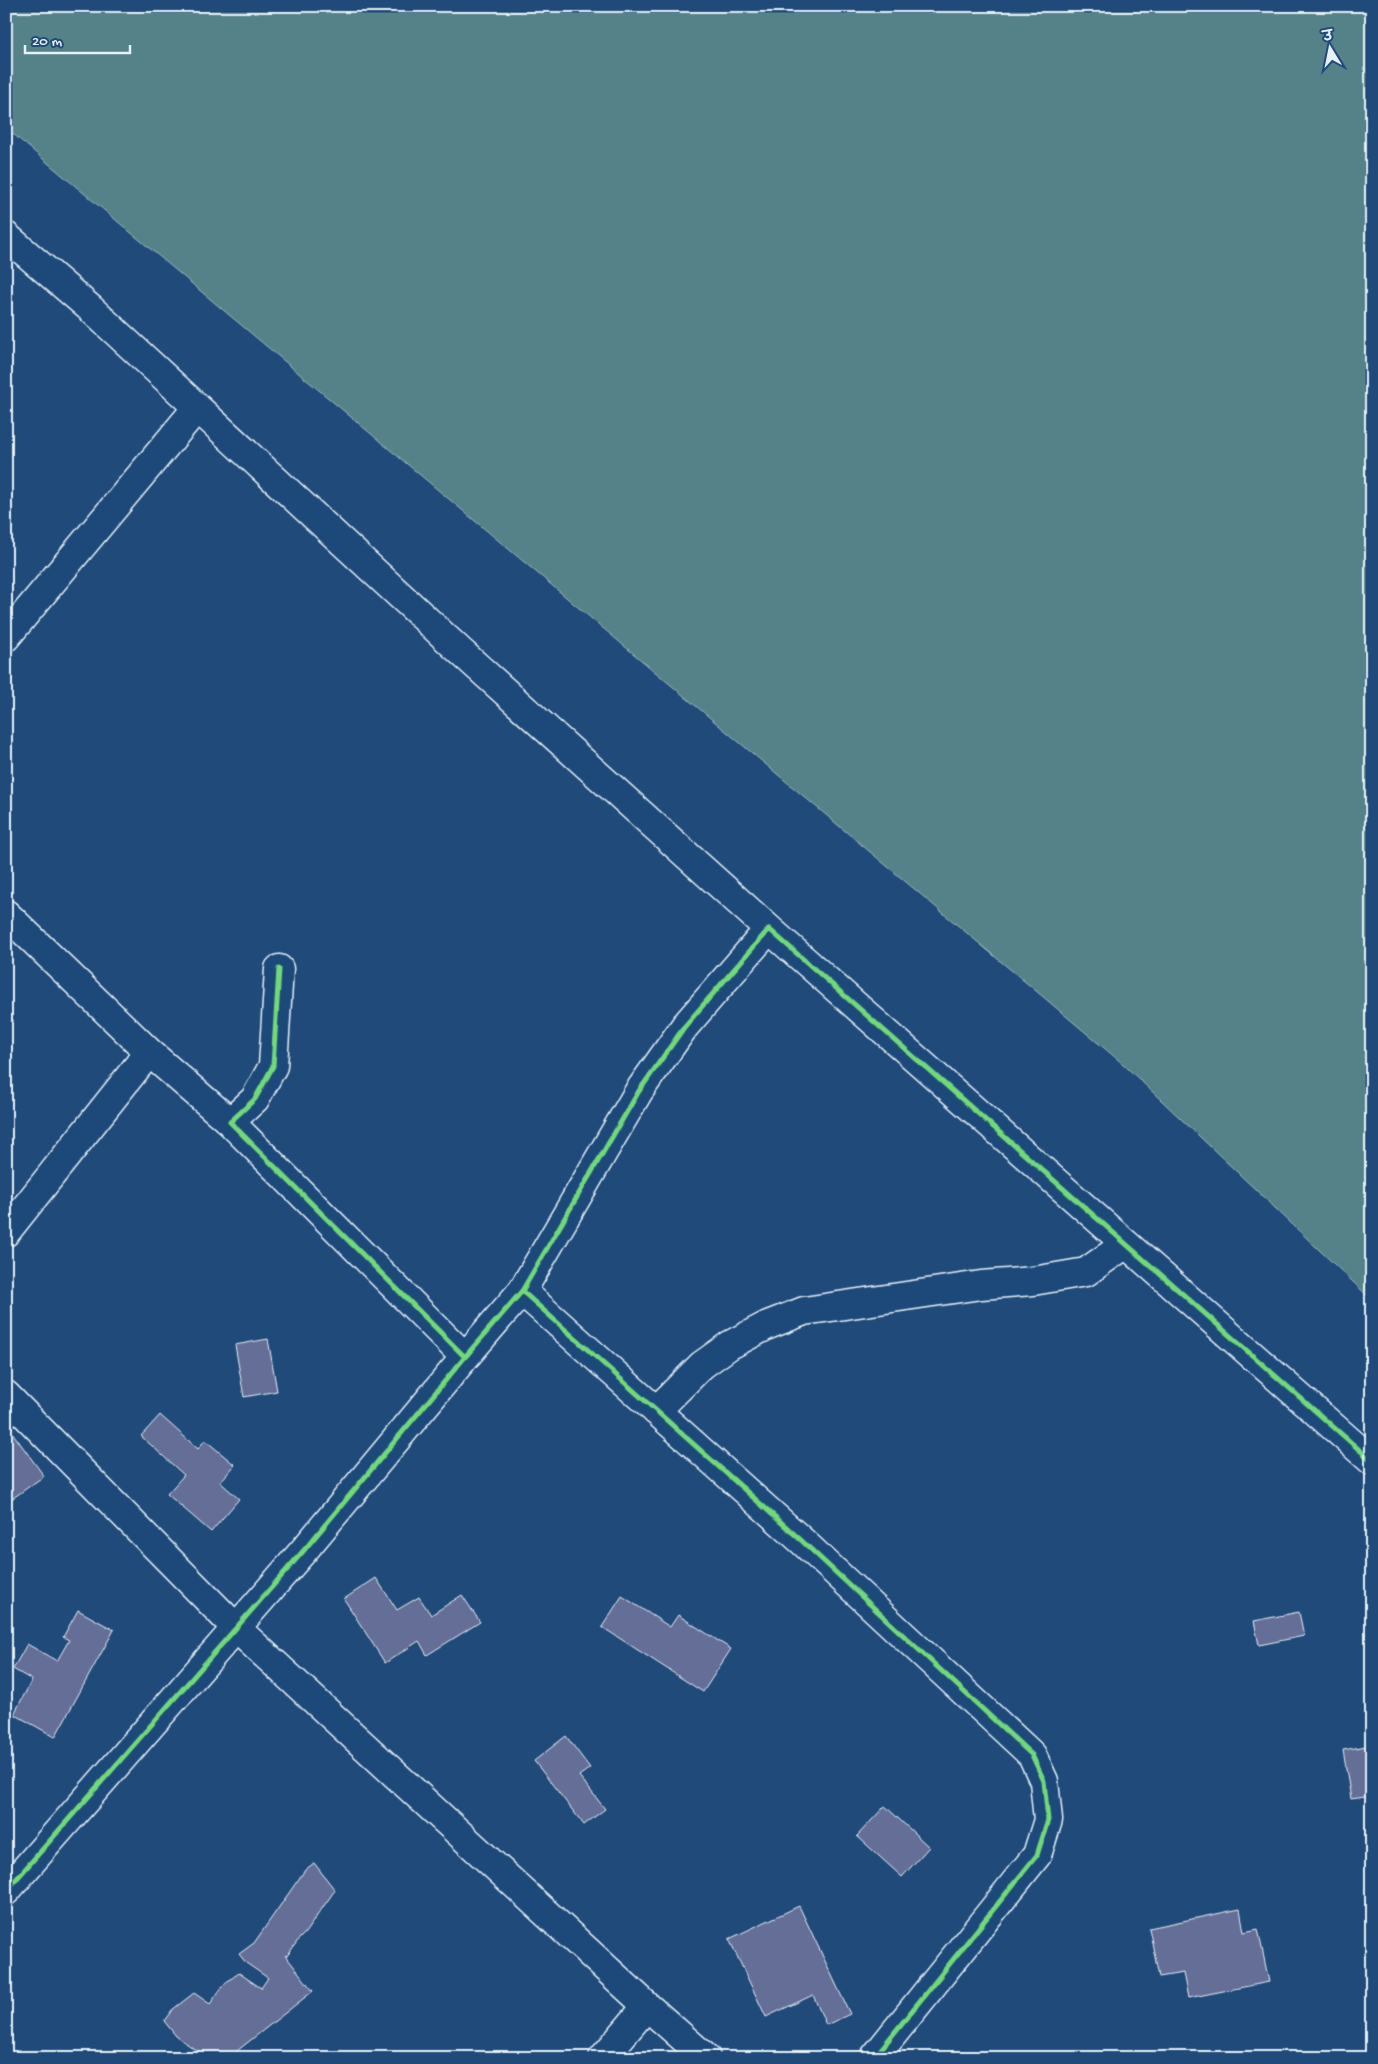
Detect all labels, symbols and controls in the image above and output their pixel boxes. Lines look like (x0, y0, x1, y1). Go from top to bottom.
scale bar (25, 22, 130, 54)
north arrow (1306, 22, 1356, 72)
text: उ (1320, 28, 1336, 47)
text: 20 m (32, 33, 62, 51)

